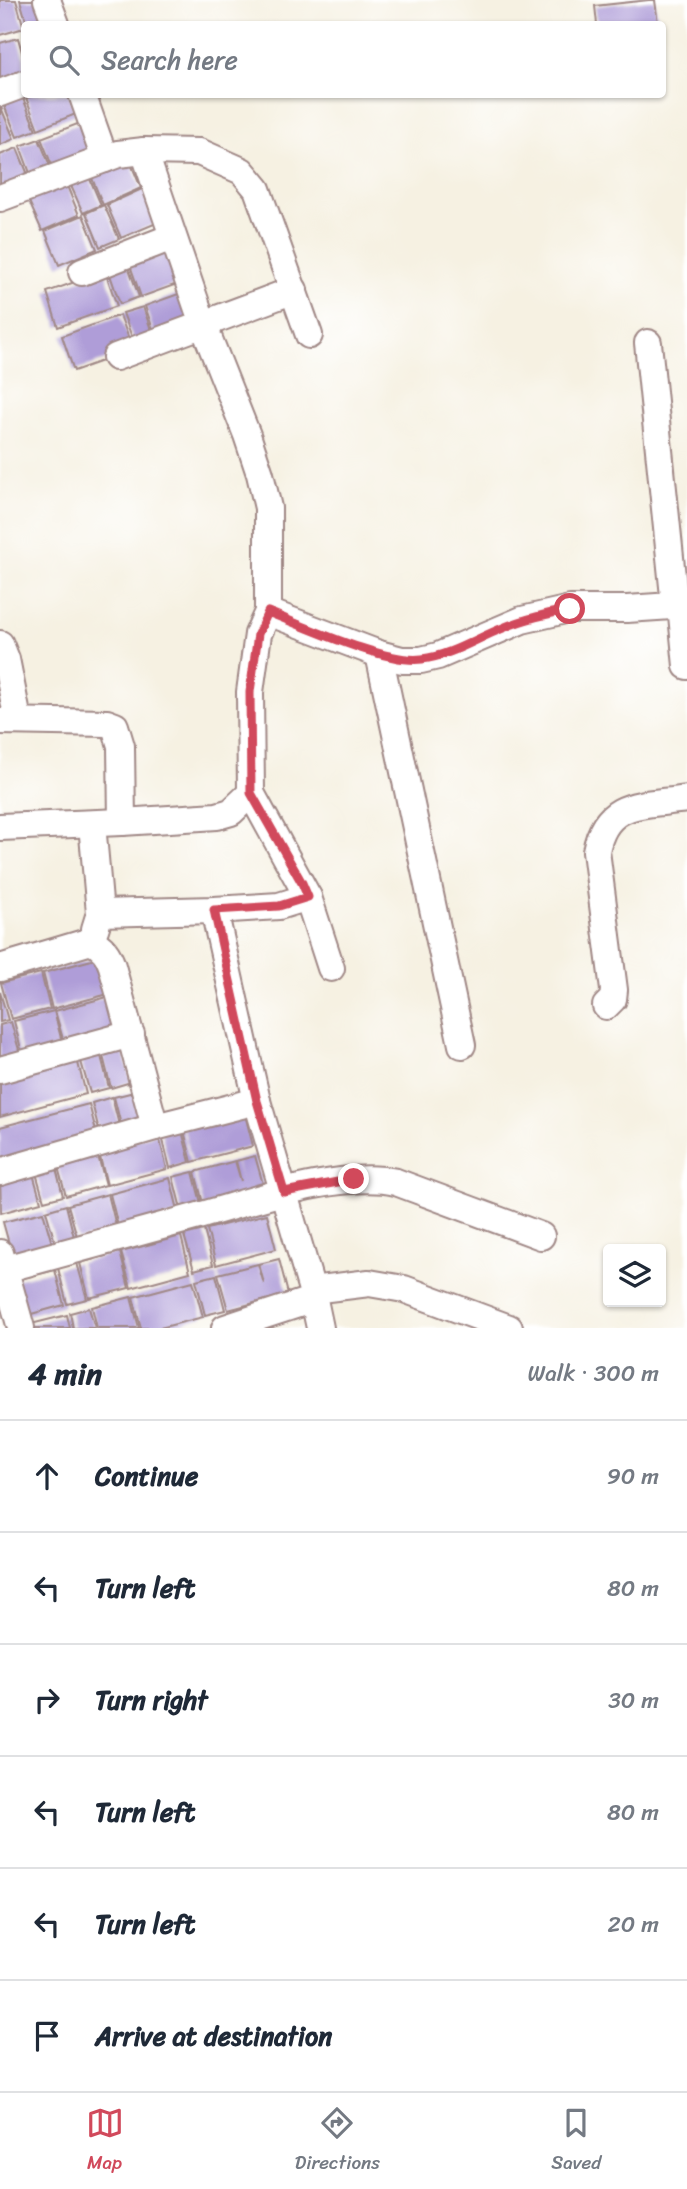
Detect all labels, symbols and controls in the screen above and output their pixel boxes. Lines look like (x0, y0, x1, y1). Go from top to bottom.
search box (21, 21, 666, 98)
text: Search here (101, 37, 238, 83)
icon: search (45, 41, 83, 79)
route start (554, 593, 585, 624)
route end (338, 1163, 369, 1194)
map controls (603, 1244, 666, 1307)
button: layers (603, 1244, 666, 1307)
text: 4 min (28, 1347, 102, 1401)
text: Walk · 300 m (527, 1353, 659, 1394)
text: Continue (95, 1453, 198, 1499)
text: 90 m (607, 1456, 659, 1497)
icon: ahead (28, 1457, 66, 1495)
text: Turn left (95, 1565, 195, 1611)
text: 80 m (607, 1568, 659, 1609)
icon: left (28, 1569, 66, 1607)
text: Turn right (95, 1677, 208, 1723)
text: 30 m (608, 1680, 659, 1721)
icon: right (28, 1681, 66, 1719)
text: Turn left (95, 1789, 195, 1835)
text: 80 m (607, 1792, 659, 1833)
icon: left (28, 1793, 66, 1831)
text: Turn left (95, 1901, 195, 1947)
text: 20 m (608, 1904, 659, 1945)
icon: left (28, 1905, 66, 1943)
text: Arrive at destination (95, 2013, 332, 2059)
icon: arrive (28, 2017, 66, 2055)
tab: Map (86, 2104, 124, 2179)
tab: Directions (295, 2104, 380, 2179)
tab: Saved (551, 2104, 601, 2179)

